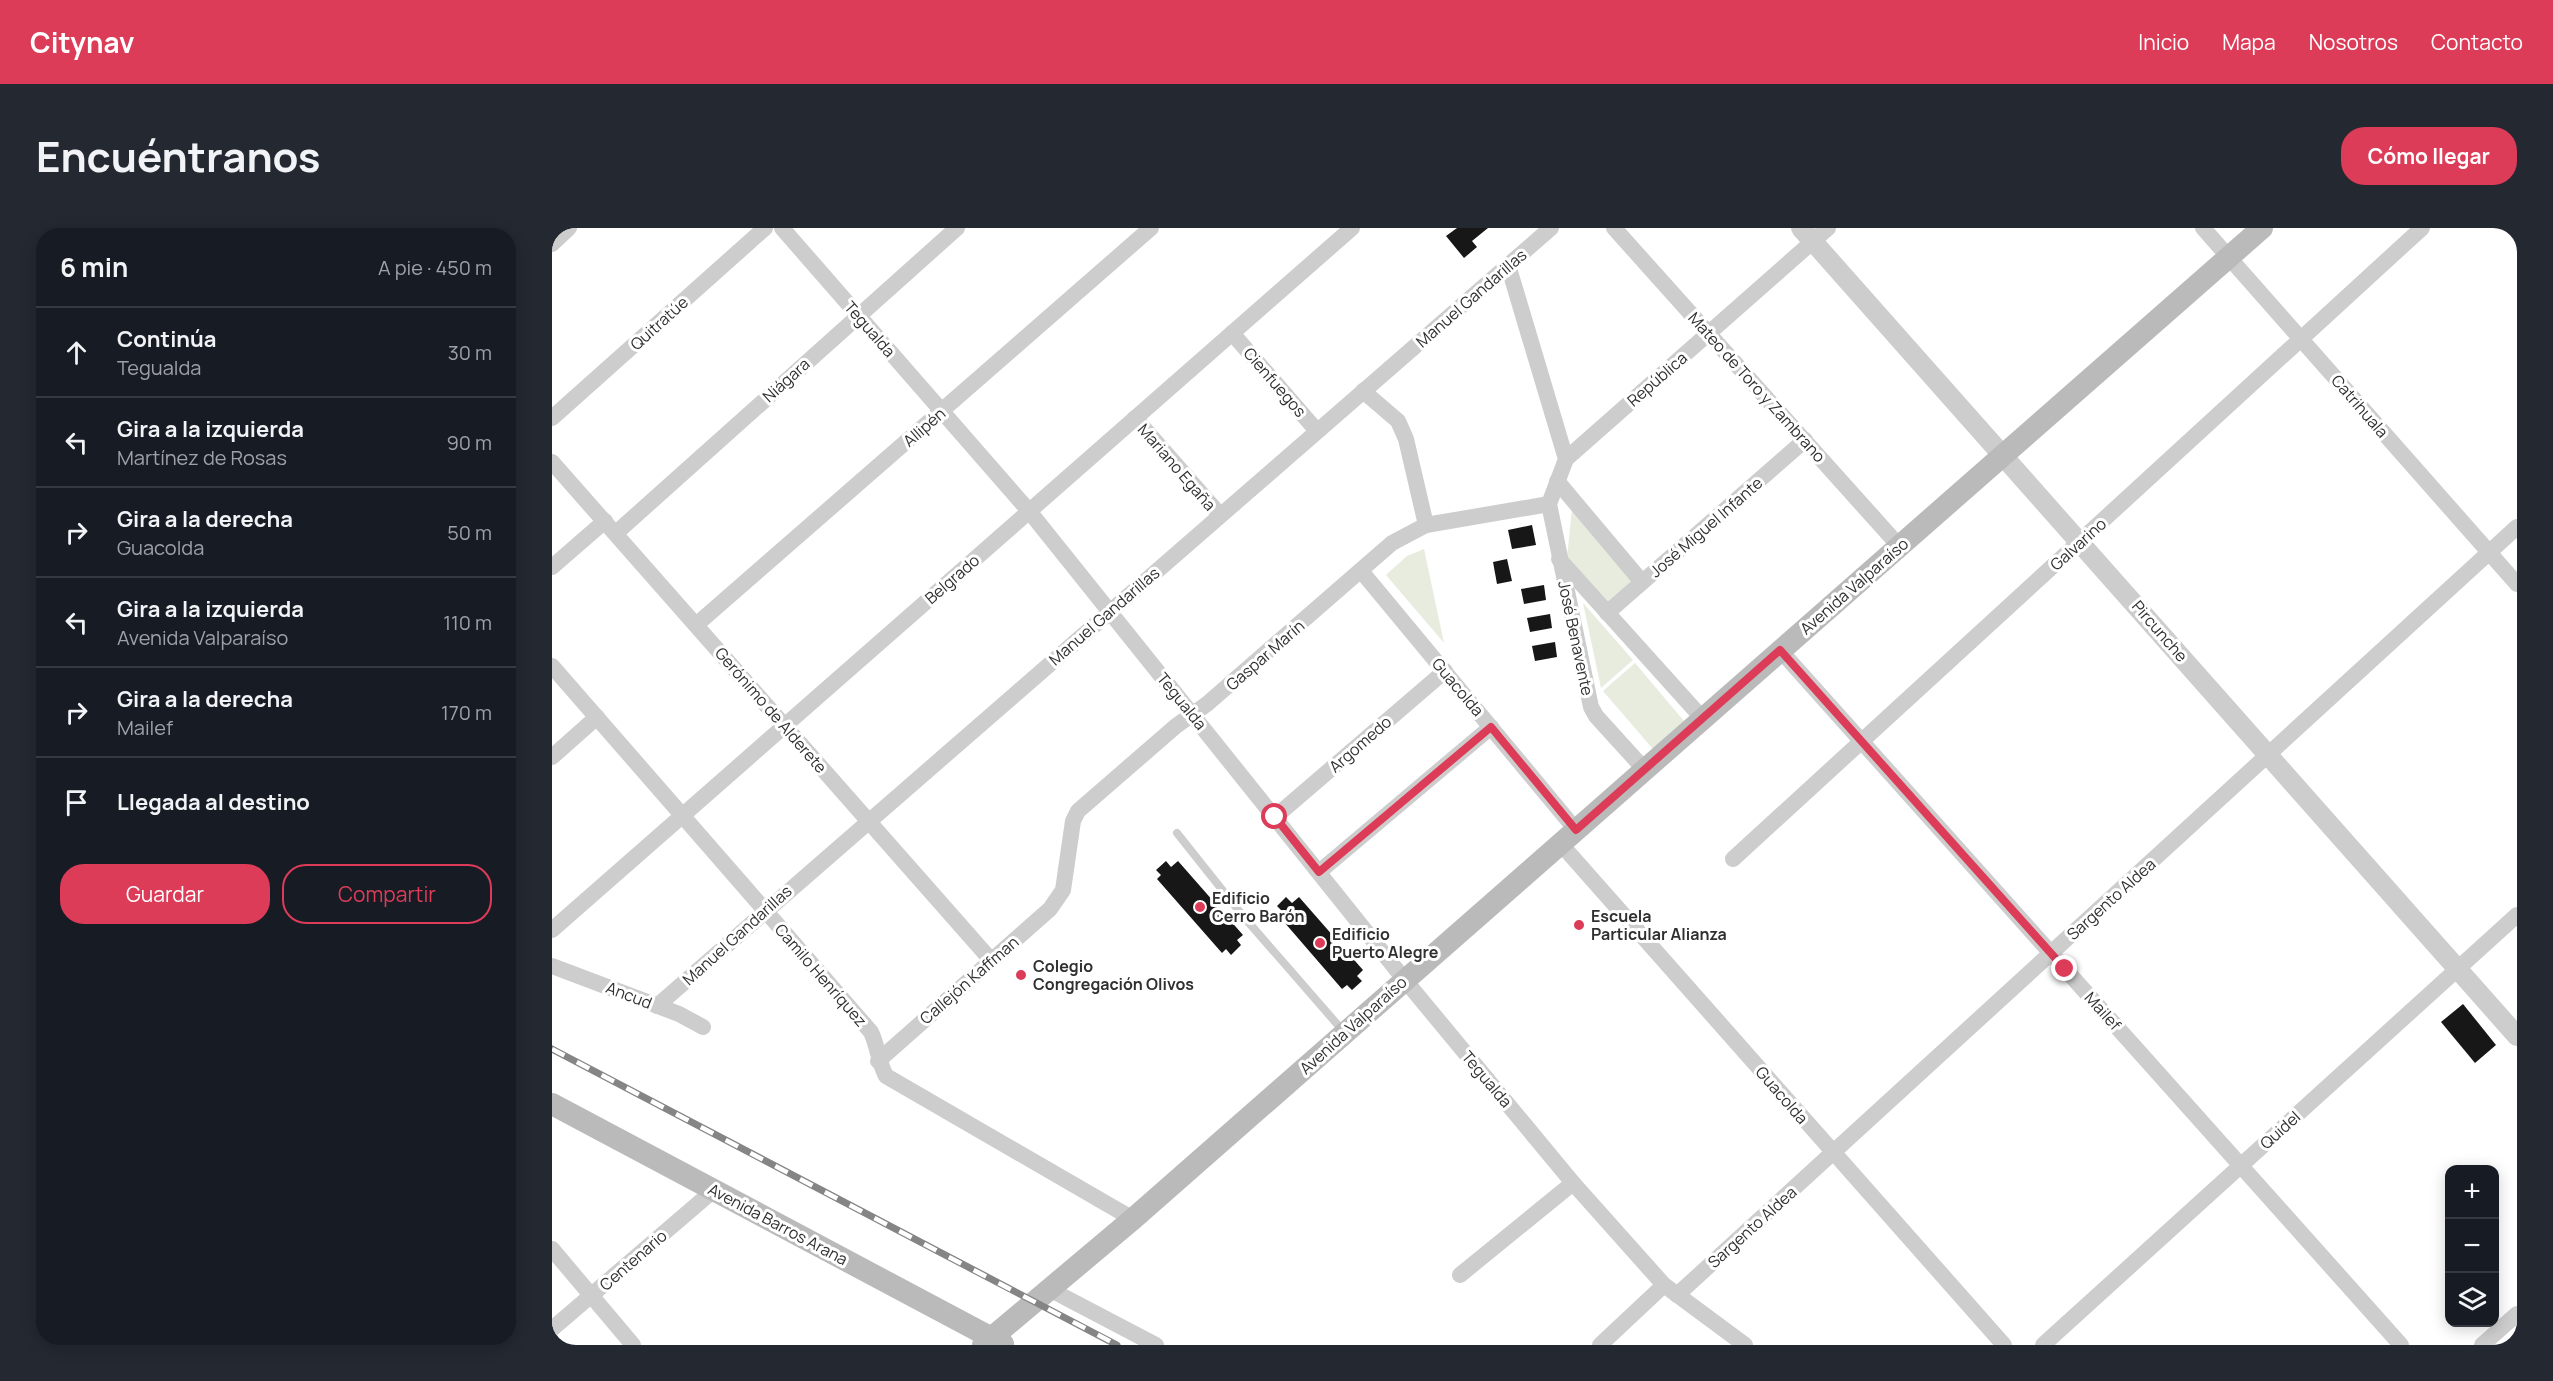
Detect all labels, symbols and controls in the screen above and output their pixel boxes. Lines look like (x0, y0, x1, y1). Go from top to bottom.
text: Citynav (30, 23, 134, 61)
text: Inicio (2138, 28, 2189, 56)
text: Mapa (2222, 28, 2276, 56)
text: Nosotros (2309, 28, 2398, 56)
text: Contacto (2431, 28, 2523, 56)
text: Encuéntranos (36, 127, 321, 185)
button: Cómo llegar (2341, 127, 2517, 185)
street label: Manuel Gandarillas (1411, 244, 1531, 352)
text: 6 min (60, 249, 128, 285)
text: A pie · 450 m (378, 254, 492, 281)
street label: Quitratúe (625, 291, 693, 355)
street label: Tegualda (840, 296, 900, 362)
street label: Mateo de Toro y Zambrano (1684, 307, 1830, 467)
text: Continúa (117, 324, 217, 354)
icon: ahead (60, 336, 93, 369)
text: 30 m (448, 339, 492, 366)
street label: Cienfuegos (1239, 342, 1311, 422)
street label: República (1622, 347, 1692, 411)
street label: Niágara (758, 353, 814, 407)
text: Tegualda (117, 354, 201, 381)
street label: Catrihuala (2327, 370, 2393, 442)
street label: Allipén (898, 402, 950, 452)
text: Gira a la izquierda (117, 414, 304, 444)
street label: Mariano Egaña (1133, 419, 1221, 515)
icon: left (60, 426, 93, 459)
text: 90 m (446, 429, 492, 456)
text: Martínez de Rosas (117, 444, 287, 471)
street label: José Miguel Infante (1645, 472, 1767, 582)
text: Gira a la derecha (117, 504, 293, 534)
street label: Galvarino (2045, 513, 2111, 575)
icon: right (60, 516, 93, 549)
text: 50 m (447, 519, 492, 546)
street label: Avenida Valparaíso (1795, 533, 1913, 639)
text: Guacolda (117, 534, 204, 561)
street label: Belgrado (920, 549, 984, 609)
street label: Manuel Gandarillas (1044, 562, 1164, 670)
street label: José Benavente (1553, 579, 1599, 697)
text: Gira a la izquierda (117, 594, 304, 624)
street label: Pircunche (2127, 596, 2193, 666)
icon: left (60, 606, 93, 639)
text: 110 m (443, 609, 492, 636)
street label: Gaspar Marín (1221, 615, 1309, 695)
text: Avenida Valparaíso (117, 624, 288, 651)
street label: Gerónimo de Alderete (710, 642, 832, 778)
street label: Guacolda (1427, 653, 1489, 721)
street label: Tegualda (1152, 668, 1212, 734)
text: Gira a la derecha (117, 684, 293, 714)
icon: right (60, 696, 93, 729)
text: 170 m (441, 699, 492, 726)
street label: Argomedo (1324, 711, 1396, 777)
text: Mailef (117, 714, 173, 741)
icon: arrive (60, 786, 93, 819)
text: Llegada al destino (117, 787, 310, 817)
route start (1261, 803, 1287, 829)
street label: Sargento Aldea (2062, 853, 2160, 945)
button: Guardar (60, 864, 270, 924)
button: Compartir (282, 864, 492, 924)
street label: Manuel Gandarillas (678, 880, 796, 990)
place label: Edificio Cerro Barón (1212, 887, 1305, 927)
marker: Edificio Cerro Barón (1193, 900, 1207, 914)
place label: Escuela Particular Alianza (1591, 905, 1727, 945)
marker: Escuela Particular Alianza (1572, 918, 1586, 932)
street label: Camilo Henríquez (770, 919, 872, 1031)
place label: Edificio Puerto Alegre (1332, 923, 1439, 963)
street label: Callejón Kaffman (915, 931, 1023, 1029)
marker: Edificio Puerto Alegre (1313, 936, 1327, 950)
place label: Colegio Congregación Olivos (1033, 955, 1194, 995)
route end (2051, 955, 2077, 981)
marker: Colegio Congregación Olivos (1014, 968, 1028, 982)
street label: Avenida Valparaíso (1295, 971, 1411, 1079)
street label: Ancud (603, 976, 655, 1014)
street label: Mailef (2080, 987, 2126, 1035)
street label: Tegualda (1457, 1046, 1517, 1112)
street label: Guacolda (1751, 1061, 1813, 1129)
street label: Quidel (2255, 1106, 2305, 1154)
map controls (2445, 1165, 2499, 1327)
button: + (2445, 1165, 2499, 1219)
street label: Avenida Barros Arana (704, 1178, 852, 1270)
street label: Sargento Aldea (1703, 1181, 1801, 1273)
button: − (2445, 1219, 2499, 1273)
street label: Centenario (595, 1225, 671, 1295)
button: layers (2445, 1273, 2499, 1327)

